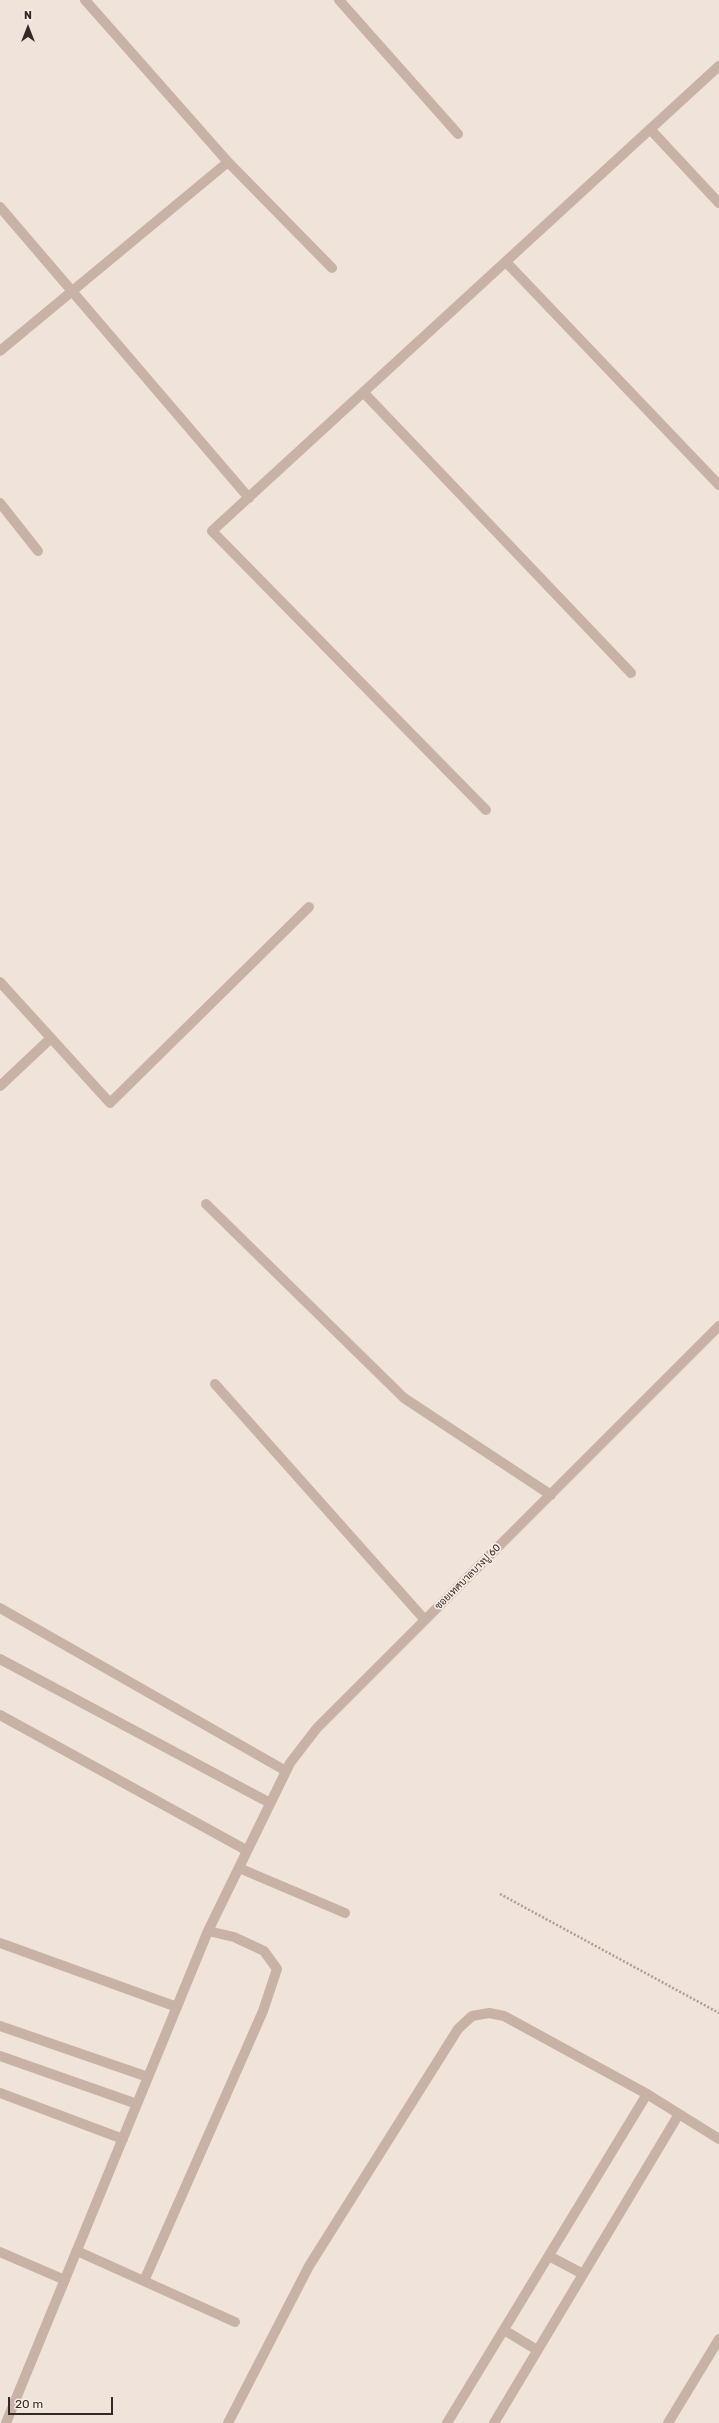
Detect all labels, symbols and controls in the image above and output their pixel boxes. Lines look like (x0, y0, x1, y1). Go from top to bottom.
north arrow (8, 8, 48, 48)
text: N (24, 9, 32, 22)
street label: ซอยเทศบาลบางปู 60 (433, 1542, 503, 1612)
scale bar (10, 2389, 115, 2415)
text: 20 m (15, 2397, 43, 2411)

